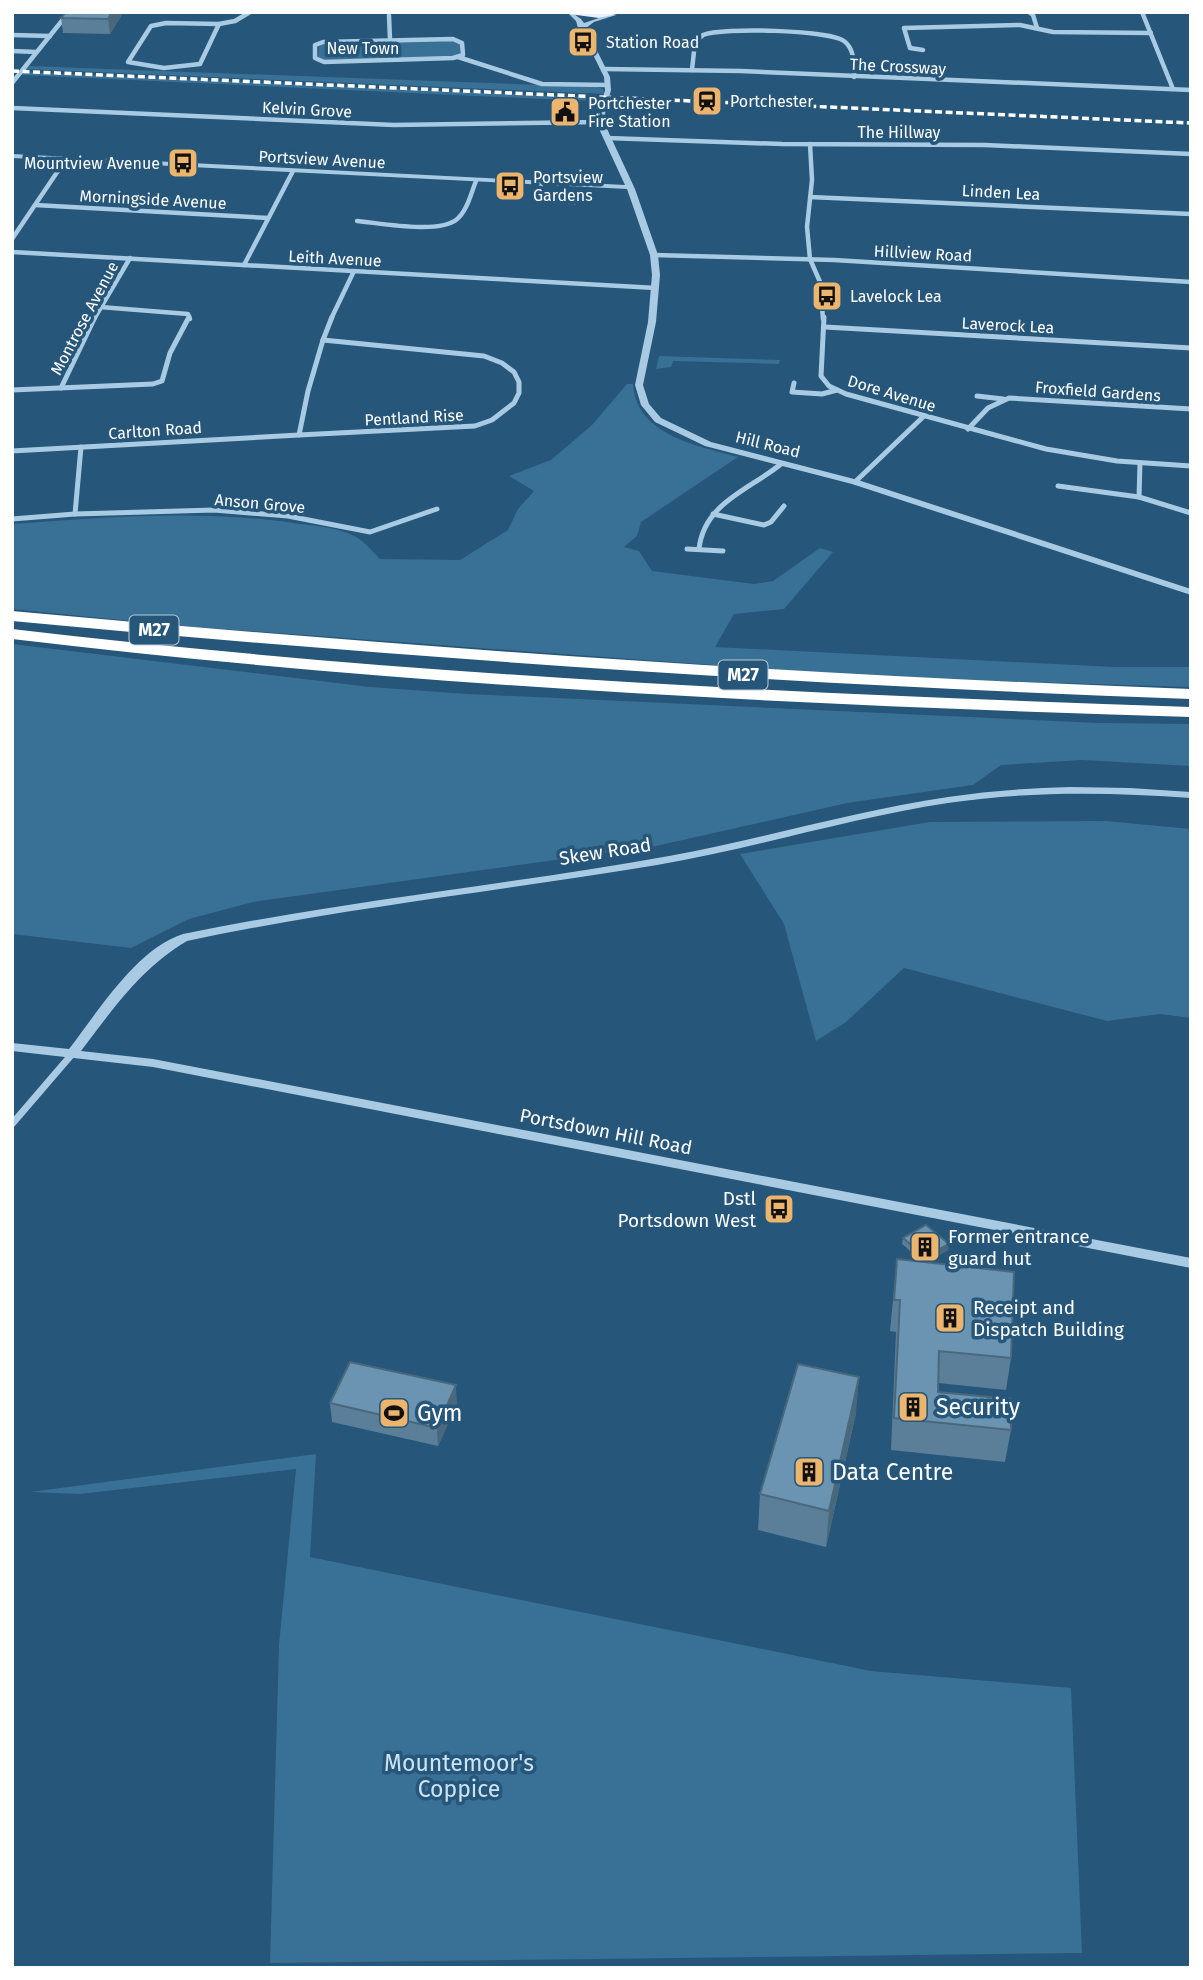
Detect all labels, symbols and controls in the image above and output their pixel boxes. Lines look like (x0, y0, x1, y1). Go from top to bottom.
bus stop icon: Station Road (566, 25, 600, 59)
place label: Station Road (606, 33, 699, 52)
street label: New Town (327, 39, 399, 58)
street label: The Crossway (849, 54, 947, 79)
station icon: Portchester (690, 84, 724, 118)
place label: Portchester (730, 92, 814, 111)
place label: Portchester Fire Station (588, 94, 672, 131)
public building icon: Portchester Fire Station (548, 95, 582, 129)
street label: Kelvin Grove (262, 98, 352, 121)
street label: The Hillway (858, 123, 941, 142)
bus stop icon: Mountview Avenue (166, 146, 200, 180)
street label: Portsview Avenue (258, 147, 386, 172)
place label: Mountview Avenue (24, 154, 160, 173)
place label: Portsview Gardens (533, 168, 603, 205)
bus stop icon: Portsview Gardens (493, 169, 527, 203)
street label: Linden Lea (961, 181, 1041, 204)
street label: Morningside Avenue (79, 186, 227, 213)
street label: Hillview Road (873, 241, 973, 266)
street label: Leith Avenue (288, 247, 382, 270)
street label: Montrose Avenue (47, 258, 122, 378)
bus stop icon: Lavelock Lea (810, 279, 844, 313)
place label: Lavelock Lea (850, 287, 942, 306)
street label: Laverock Lea (961, 314, 1055, 337)
street label: Dore Avenue (845, 371, 938, 416)
street label: Froxfield Gardens (1034, 378, 1161, 405)
street label: Pentland Rise (364, 405, 464, 430)
street label: Carlton Road (108, 418, 202, 443)
street label: Hill Road (734, 427, 802, 462)
street label: Anson Grove (214, 490, 306, 517)
road number: M27 (130, 616, 178, 644)
road number: M27 (718, 660, 768, 690)
street label: Skew Road (557, 833, 653, 870)
street label: Portsdown Hill Road (518, 1103, 694, 1159)
place label: Dstl Portsdown West (618, 1187, 756, 1232)
bus stop icon: Dstl Portsdown West (762, 1192, 796, 1226)
place label: Former entrance guard hut (948, 1225, 1090, 1270)
building icon: Former entrance guard hut (908, 1230, 942, 1264)
place label: Receipt and Dispatch Building (973, 1296, 1124, 1341)
building icon: Receipt and Dispatch Building (933, 1301, 967, 1335)
building icon: Security (896, 1390, 930, 1424)
place label: Security (936, 1393, 1021, 1421)
sports icon: Gym (377, 1396, 411, 1430)
place label: Gym (417, 1399, 463, 1427)
building icon: Data Centre (792, 1455, 826, 1489)
place label: Data Centre (832, 1458, 953, 1486)
park label: Mountemoor's Coppice (384, 1749, 534, 1803)

